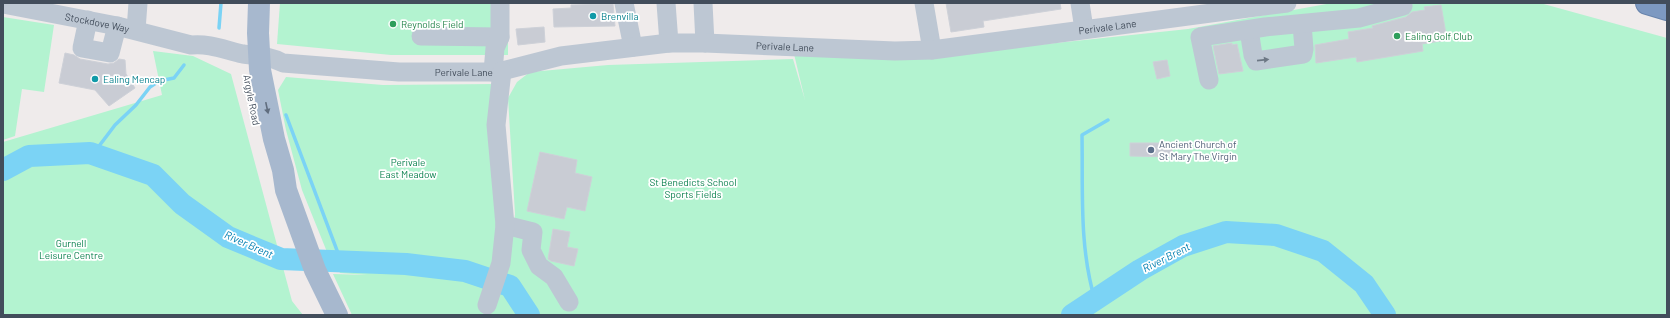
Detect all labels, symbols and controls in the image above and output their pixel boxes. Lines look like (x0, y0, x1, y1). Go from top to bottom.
street label: Stockdove Way (64, 10, 131, 35)
place label: Brenvilla (601, 10, 639, 22)
marker: Brenvilla (588, 11, 598, 21)
street label: Perivale Lane (1078, 17, 1137, 37)
place label: Reynolds Field (401, 18, 464, 30)
marker: Reynolds Field (388, 19, 398, 29)
place label: Ealing Golf Club (1405, 30, 1472, 42)
marker: Ealing Golf Club (1392, 31, 1402, 41)
street label: Perivale Lane (756, 39, 814, 54)
one-way arrow (1257, 56, 1269, 63)
street label: Perivale Lane (435, 66, 493, 78)
place label: Ealing Mencap (103, 73, 165, 85)
marker: Ealing Mencap (90, 74, 100, 84)
street label: Argyle Road (241, 74, 263, 126)
one-way arrow (264, 102, 270, 114)
place label: Ancient Church of St Mary The Virgin (1159, 138, 1237, 162)
marker: Ancient Church of St Mary The Virgin (1146, 145, 1156, 155)
park label: Perivale East Meadow (379, 156, 437, 180)
park label: St Benedicts School Sports Fields (650, 176, 736, 200)
water label: River Brent (223, 228, 275, 260)
park label: Gurnell Leisure Centre (39, 237, 103, 261)
water label: River Brent (1140, 239, 1192, 275)

